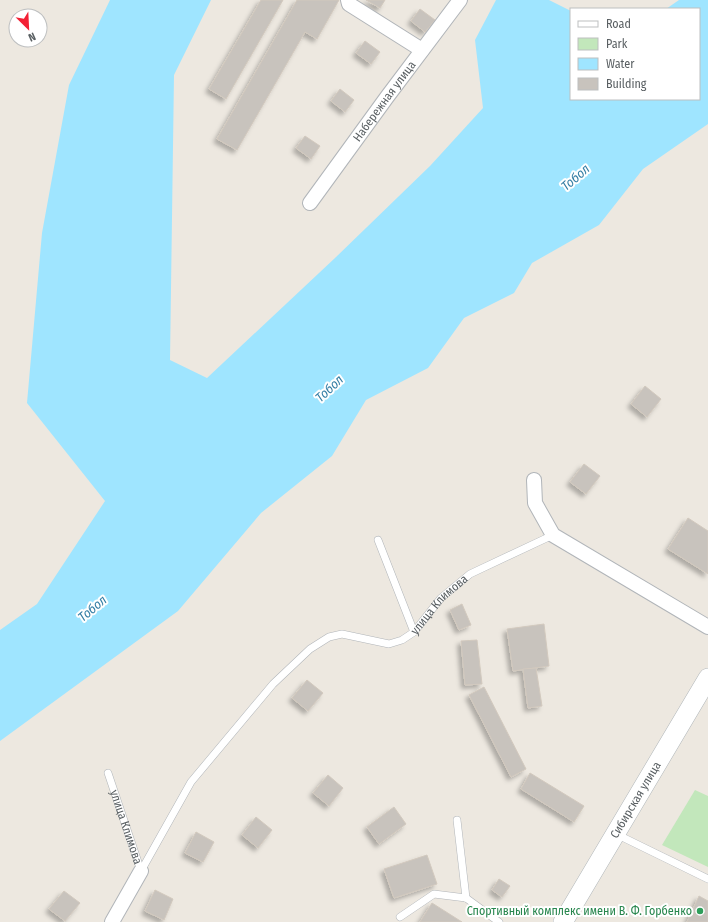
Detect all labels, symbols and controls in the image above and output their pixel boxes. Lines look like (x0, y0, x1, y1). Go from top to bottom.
north arrow (8, 8, 48, 48)
legend (570, 8, 700, 100)
text: Road (606, 17, 631, 31)
text: N (26, 29, 38, 44)
text: Park (606, 37, 628, 51)
text: Water (606, 57, 635, 71)
street label: Набережная улица (350, 58, 419, 144)
text: Building (606, 77, 647, 91)
water label: Тобол (558, 161, 593, 194)
water label: Тобол (312, 372, 346, 405)
street label: улица Климова (408, 572, 471, 637)
water label: Тобол (75, 592, 110, 625)
street label: Сибирская улица (607, 759, 664, 841)
street label: улица Климова (107, 788, 145, 866)
place label: Спортивный комплекс имени В. Ф. Горбенко (467, 904, 692, 918)
marker: Спортивный комплекс имени В. Ф. Горбенко (695, 906, 705, 916)

